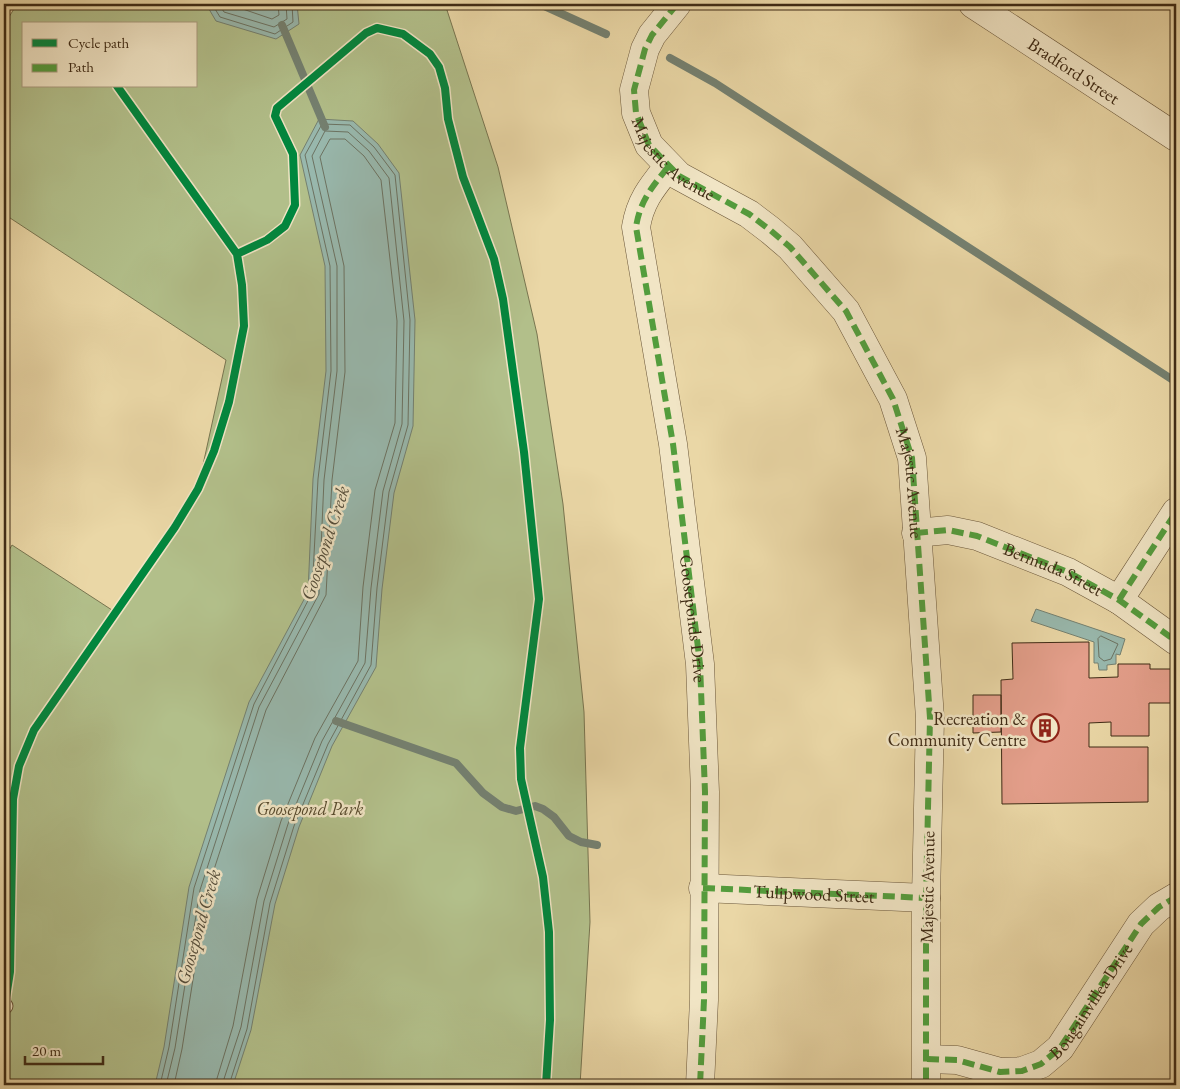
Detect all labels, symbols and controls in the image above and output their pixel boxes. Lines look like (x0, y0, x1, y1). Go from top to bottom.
legend (22, 22, 198, 88)
street label: Bradford Street (1024, 32, 1125, 109)
text: Cycle path (68, 33, 130, 52)
text: Path (68, 57, 94, 76)
street label: Majestic Avenue (627, 113, 719, 205)
street label: Majestic Avenue (891, 424, 929, 539)
water label: Goosepond Creek (295, 482, 355, 603)
street label: Bermuda Street (1001, 536, 1108, 601)
street label: Gooseponds Drive (675, 553, 712, 683)
place label: Recreation & Community Centre (888, 707, 1026, 751)
building icon: Recreation & Community Centre (1030, 713, 1060, 743)
park label: Goosepond Park (256, 797, 364, 821)
street label: Majestic Avenue (915, 831, 939, 943)
water label: Goosepond Creek (170, 866, 226, 988)
street label: Tulipwood Street (753, 879, 875, 907)
street label: Bougainvillea Drive (1044, 938, 1137, 1064)
scale bar (25, 1034, 102, 1066)
text: 20 m (32, 1041, 61, 1060)

